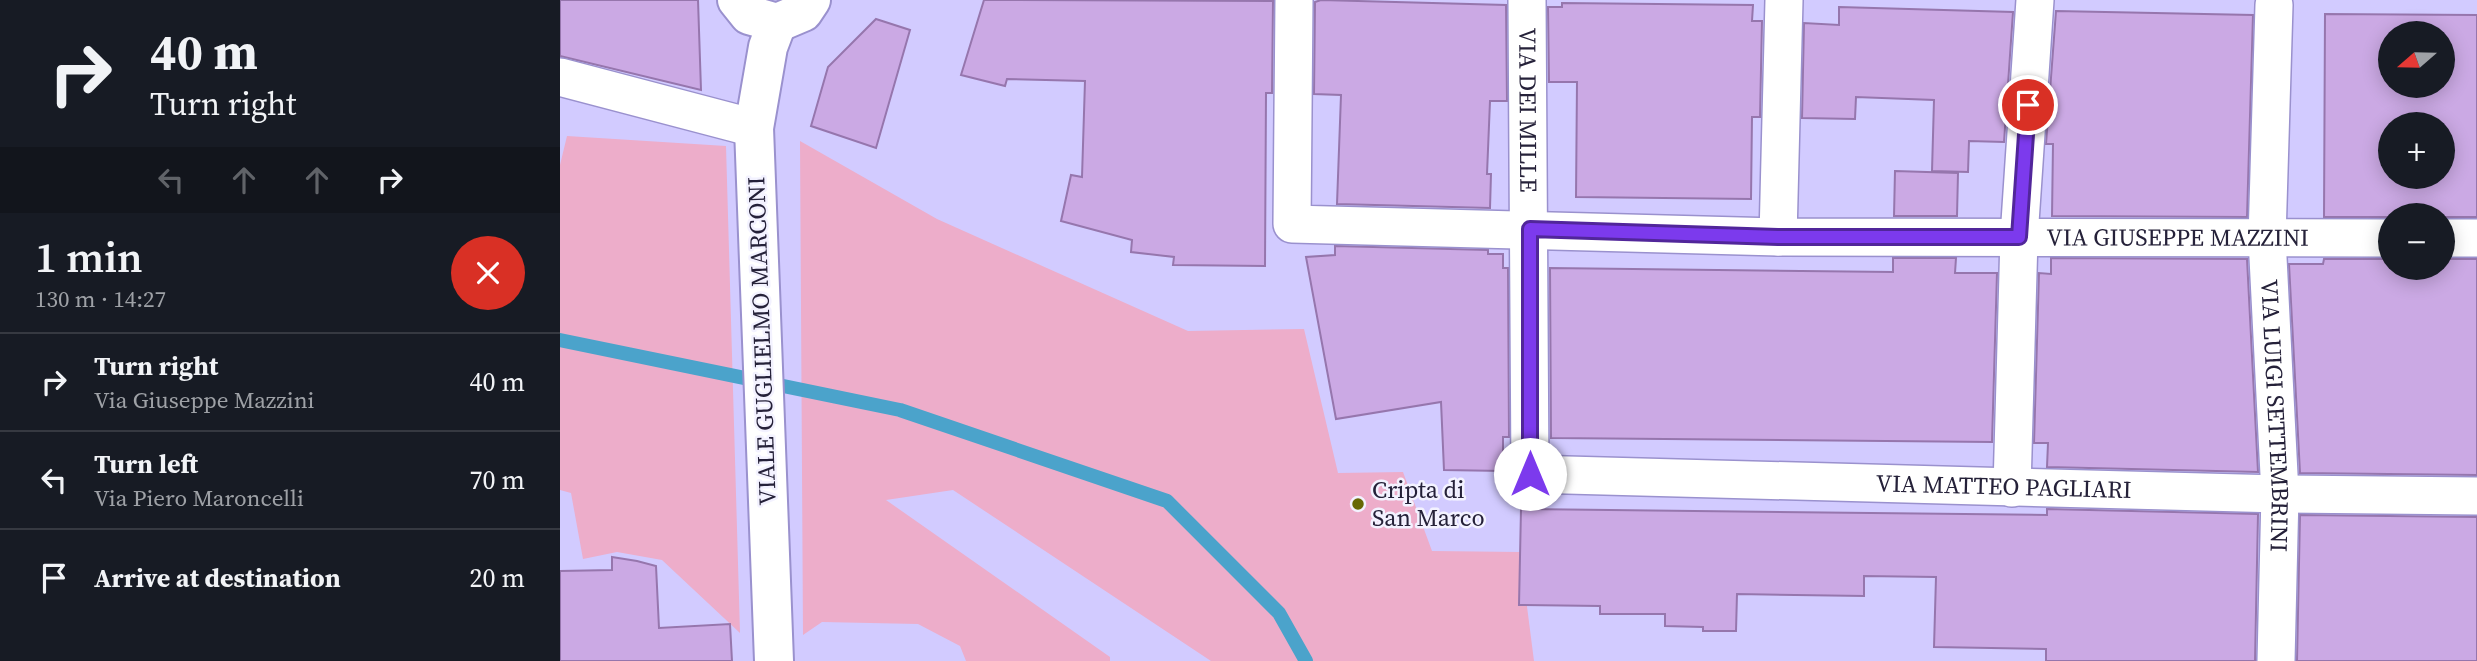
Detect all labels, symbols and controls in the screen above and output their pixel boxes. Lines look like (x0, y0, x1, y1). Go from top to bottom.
text: 40 m (150, 18, 258, 85)
north arrow (2378, 21, 2455, 98)
map controls (2378, 21, 2455, 280)
icon: right (35, 28, 126, 119)
street label: VIA DEI MILLE (1511, 28, 1545, 192)
pin (1998, 75, 2058, 135)
text: Turn right (150, 82, 296, 126)
icon: arrive (2009, 86, 2047, 124)
button: + (2378, 112, 2455, 189)
icon: left (152, 161, 190, 199)
icon: ahead (225, 161, 263, 199)
icon: ahead (298, 161, 336, 199)
icon: right (371, 161, 409, 199)
street label: VIALE GUGLIELMO MARCONI (739, 176, 784, 506)
button: − (2378, 203, 2455, 280)
street label: VIA GIUSEPPE MAZZINI (2047, 220, 2309, 254)
text: 1 min (35, 228, 143, 286)
button: close (451, 236, 525, 310)
street label: VIA LUIGI SETTEMBRINI (2253, 278, 2297, 552)
text: 130 m · 14:27 (35, 283, 166, 315)
text: Turn right (94, 348, 218, 384)
icon: right (35, 363, 73, 401)
text: 40 m (470, 364, 525, 400)
text: Via Giuseppe Mazzini (94, 384, 314, 416)
position arrow (1493, 437, 1567, 511)
text: Turn left (94, 446, 198, 482)
icon: left (35, 461, 73, 499)
text: 70 m (470, 462, 525, 498)
street label: VIA MATTEO PAGLIARI (1876, 466, 2132, 506)
place label: Cripta di San Marco (1372, 473, 1485, 534)
text: Via Piero Maroncelli (94, 482, 304, 514)
marker: Cripta di San Marco (1350, 496, 1366, 512)
icon: arrive (35, 559, 73, 597)
text: Arrive at destination (94, 560, 341, 596)
text: 20 m (470, 560, 525, 596)

